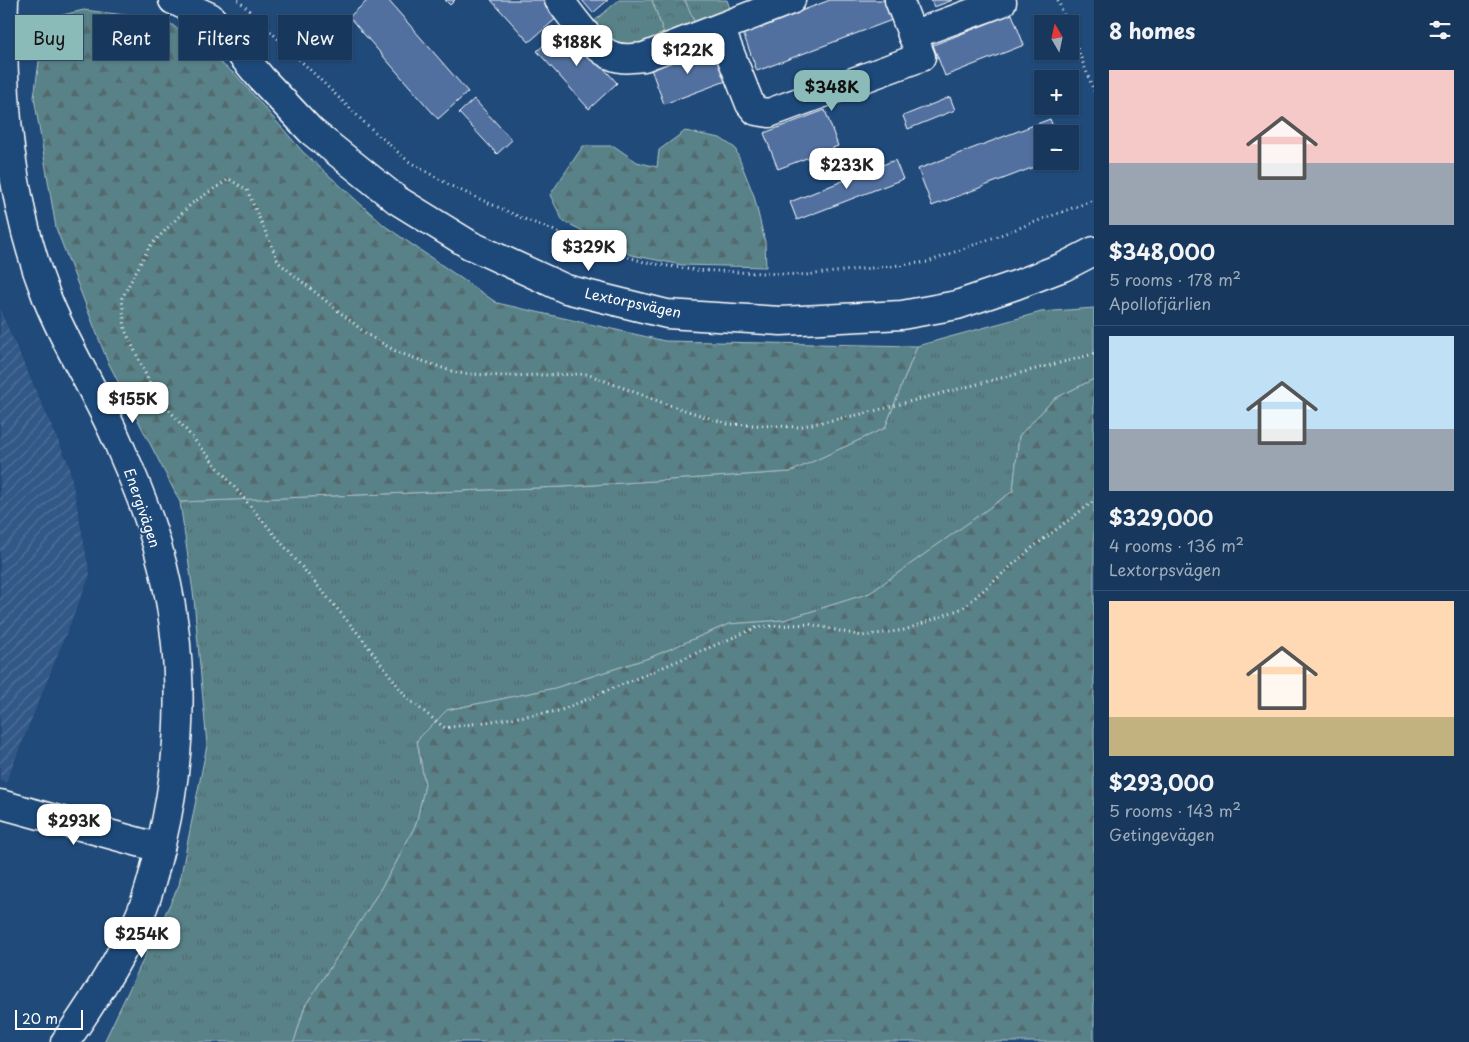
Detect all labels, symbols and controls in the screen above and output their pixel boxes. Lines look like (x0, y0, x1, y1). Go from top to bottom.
text: 8 homes (1109, 14, 1195, 46)
chip: Buy (15, 15, 83, 60)
chip: Rent (93, 15, 169, 60)
chip: Filters (179, 15, 268, 60)
chip: New (278, 15, 352, 60)
north arrow (1034, 15, 1079, 60)
map controls (1034, 15, 1079, 170)
icon: filters (1426, 16, 1454, 44)
pin: $188K (542, 24, 612, 67)
text: $188K (552, 29, 602, 53)
pin: $122K (653, 32, 723, 75)
text: $122K (662, 37, 714, 61)
pin: $348K (797, 70, 867, 112)
button: + (1034, 70, 1079, 115)
text: $348K (805, 74, 859, 98)
icon: home (1237, 103, 1327, 193)
button: − (1034, 125, 1079, 170)
pin: $233K (812, 148, 882, 190)
text: $233K (820, 152, 874, 176)
pin: $329K (554, 230, 624, 272)
text: $329K (563, 234, 615, 258)
text: $348,000 (1109, 235, 1215, 267)
text: 5 rooms · 178 m² (1109, 267, 1241, 291)
street label: Lextorpsvägen (583, 282, 683, 323)
text: Apollofjärlien (1109, 291, 1211, 315)
icon: home (1237, 368, 1327, 458)
pin: $155K (98, 382, 168, 424)
text: $155K (108, 386, 158, 410)
street label: Energivägen (119, 465, 166, 550)
text: $329,000 (1109, 501, 1213, 533)
text: 4 rooms · 136 m² (1109, 533, 1244, 557)
text: Lextorpsvägen (1109, 557, 1221, 581)
icon: home (1237, 633, 1327, 723)
text: $293,000 (1109, 766, 1214, 798)
text: 5 rooms · 143 m² (1109, 798, 1241, 822)
pin: $293K (39, 804, 109, 846)
text: $293K (48, 808, 100, 832)
text: Getingevägen (1109, 822, 1215, 846)
pin: $254K (107, 916, 177, 959)
text: $254K (115, 921, 169, 945)
scale bar (15, 1007, 82, 1030)
text: 20 m (22, 1008, 58, 1029)

